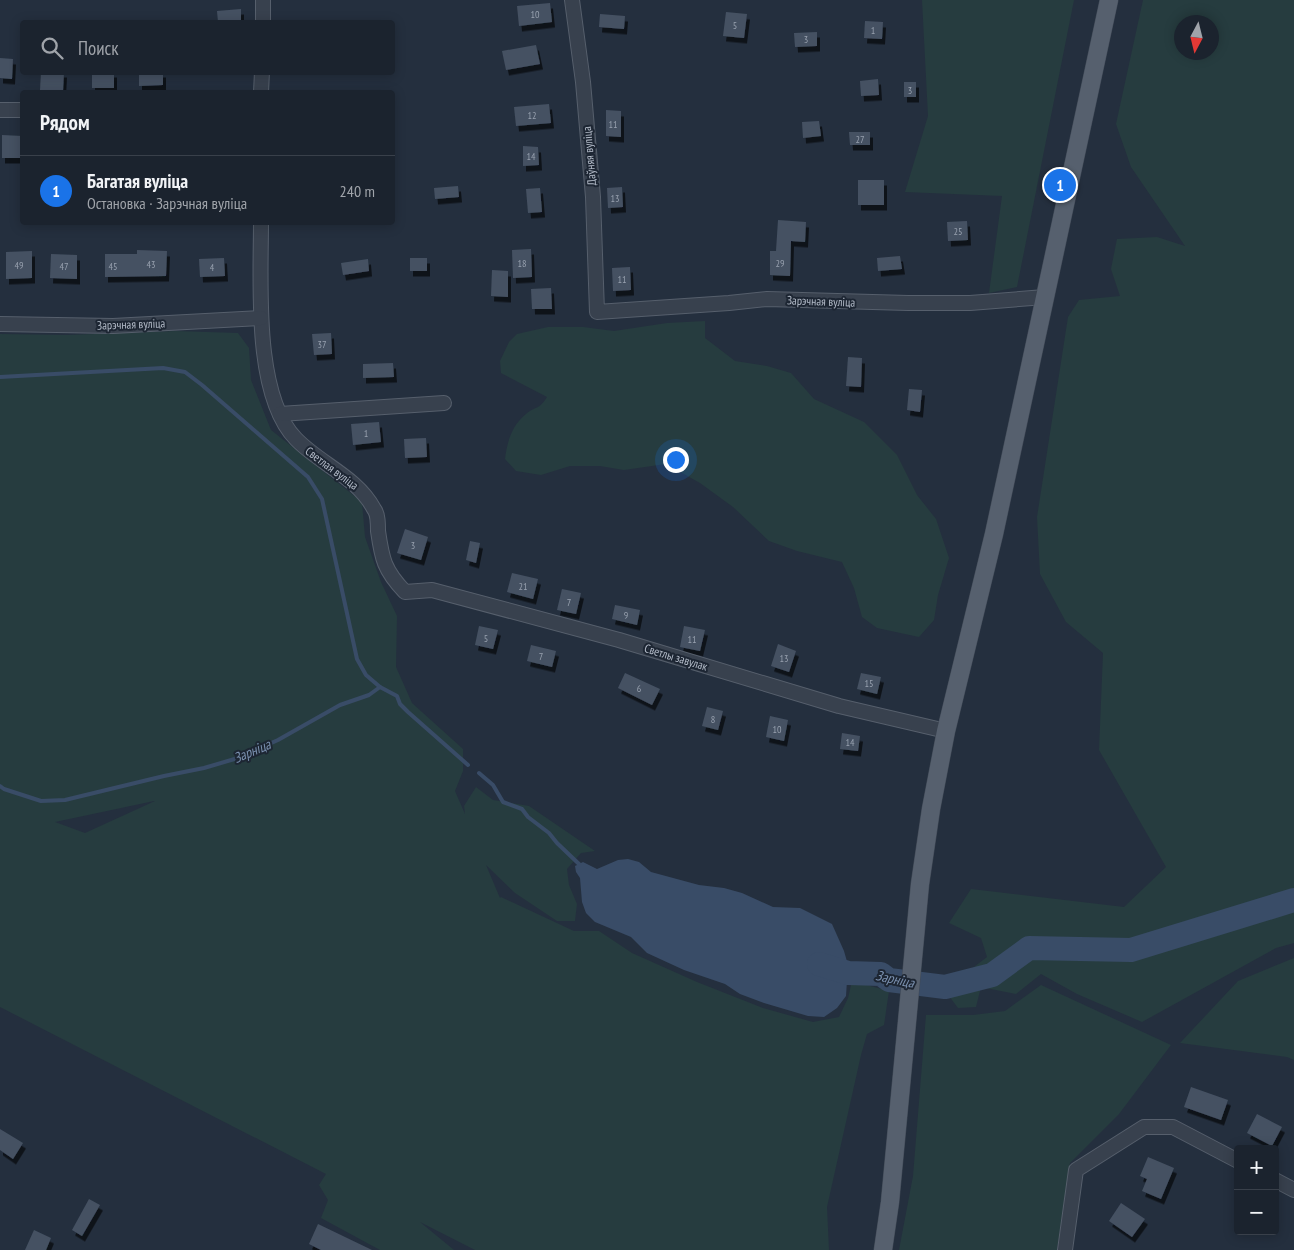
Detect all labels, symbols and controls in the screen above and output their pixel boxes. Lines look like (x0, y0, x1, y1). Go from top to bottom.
house number: 10 (531, 8, 540, 21)
north arrow (1174, 15, 1219, 60)
house number: 5 (733, 19, 737, 32)
search box (20, 20, 395, 75)
house number: 1 (871, 24, 875, 37)
house number: 3 (804, 33, 808, 46)
icon: search (38, 34, 66, 62)
text: Поиск (78, 36, 119, 60)
house number: 3 (908, 84, 912, 97)
text: Рядом (40, 109, 90, 136)
house number: 12 (528, 109, 537, 122)
house number: 11 (609, 118, 618, 131)
street label: Даўняя вуліца (579, 125, 599, 186)
house number: 27 (856, 133, 865, 146)
house number: 14 (527, 150, 536, 163)
pin: 1 (1044, 166, 1076, 204)
text: Багатая вуліца (87, 169, 188, 193)
text: 1 (52, 181, 60, 201)
text: 240 m (340, 181, 375, 201)
house number: 13 (611, 192, 620, 205)
text: Остановка · Зарэчная вуліца (87, 193, 247, 213)
house number: 25 (954, 225, 963, 238)
house number: 18 (518, 257, 527, 270)
house number: 29 (776, 257, 785, 270)
house number: 43 (147, 258, 156, 271)
house number: 49 (15, 259, 24, 272)
house number: 47 (60, 260, 69, 273)
house number: 45 (109, 260, 118, 273)
house number: 4 (210, 261, 215, 274)
house number: 11 (618, 273, 627, 286)
street label: Зарэчная вуліца (787, 292, 856, 310)
street label: Зарэчная вуліца (97, 315, 166, 333)
house number: 37 (318, 338, 327, 351)
house number: 1 (364, 427, 368, 440)
street label: Светлая вуліца (303, 443, 362, 493)
your location (663, 447, 689, 473)
house number: 3 (411, 539, 415, 552)
house number: 21 (519, 580, 528, 593)
house number: 7 (567, 596, 571, 609)
house number: 9 (624, 609, 628, 622)
house number: 5 (484, 632, 488, 645)
house number: 11 (688, 633, 697, 646)
street label: Светлы завулак (643, 640, 710, 674)
house number: 7 (539, 650, 543, 663)
house number: 13 (780, 652, 789, 665)
house number: 15 (865, 677, 874, 690)
house number: 6 (637, 682, 642, 695)
house number: 8 (711, 713, 715, 726)
house number: 10 (773, 723, 782, 736)
water label: Зарніца (231, 735, 275, 767)
house number: 14 (846, 736, 855, 749)
water label: Зарніца (874, 966, 917, 992)
map controls (1234, 1145, 1279, 1235)
button: + (1234, 1145, 1279, 1190)
button: − (1234, 1190, 1279, 1235)

